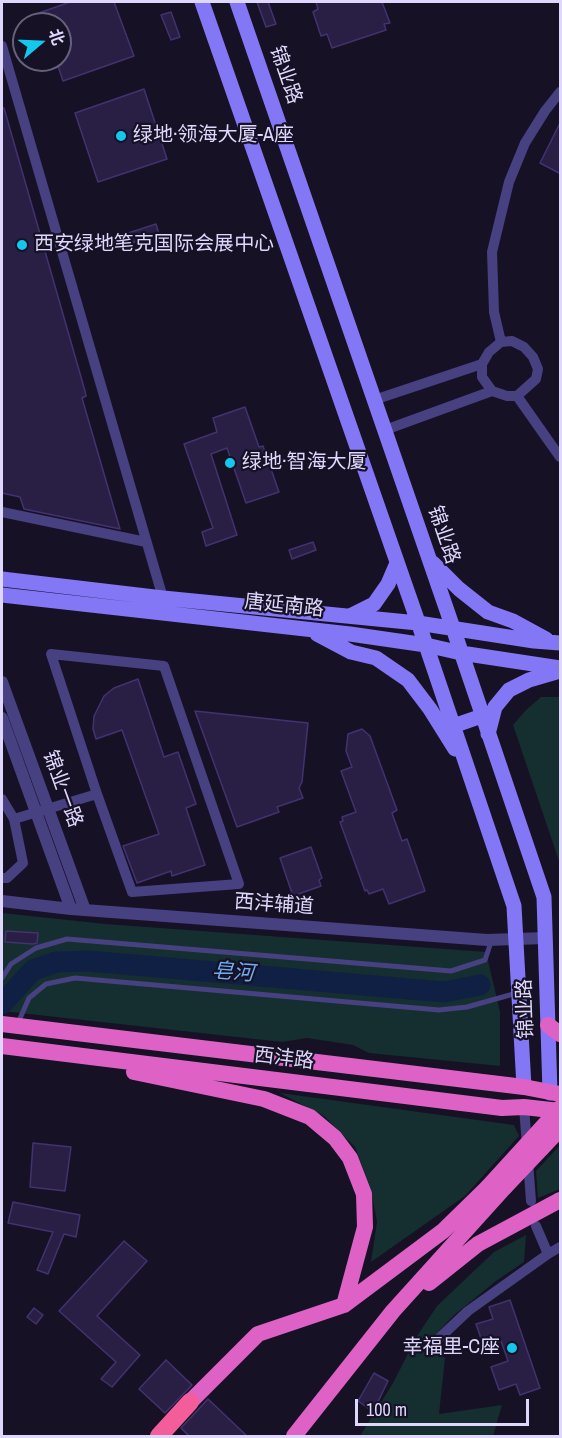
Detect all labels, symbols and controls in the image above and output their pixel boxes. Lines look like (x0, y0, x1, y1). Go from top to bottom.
north arrow (12, 12, 72, 72)
text: 北 (44, 26, 70, 48)
street label: 锦业路 (264, 43, 306, 107)
place label: 绿地·领海大厦-A座 (133, 124, 294, 148)
marker: 绿地·领海大厦-A座 (114, 129, 128, 143)
place label: 西安绿地笔克国际会展中心 (34, 233, 274, 257)
marker: 西安绿地笔克国际会展中心 (15, 238, 29, 252)
place label: 绿地·智海大厦 (242, 451, 367, 475)
marker: 绿地·智海大厦 (223, 456, 237, 470)
street label: 锦业路 (422, 503, 464, 567)
street label: 唐延南路 (243, 590, 325, 622)
street label: 锦业一路 (37, 747, 87, 831)
street label: 西沣辅道 (233, 890, 315, 920)
water label: 皂河 (211, 959, 255, 987)
street label: 锦业路 (513, 979, 539, 1039)
street label: 西沣路 (253, 1043, 315, 1075)
place label: 幸福里-C座 (403, 1336, 500, 1360)
marker: 幸福里-C座 (505, 1341, 519, 1355)
scale bar (358, 1387, 532, 1425)
text: 100 m (366, 1397, 407, 1422)

